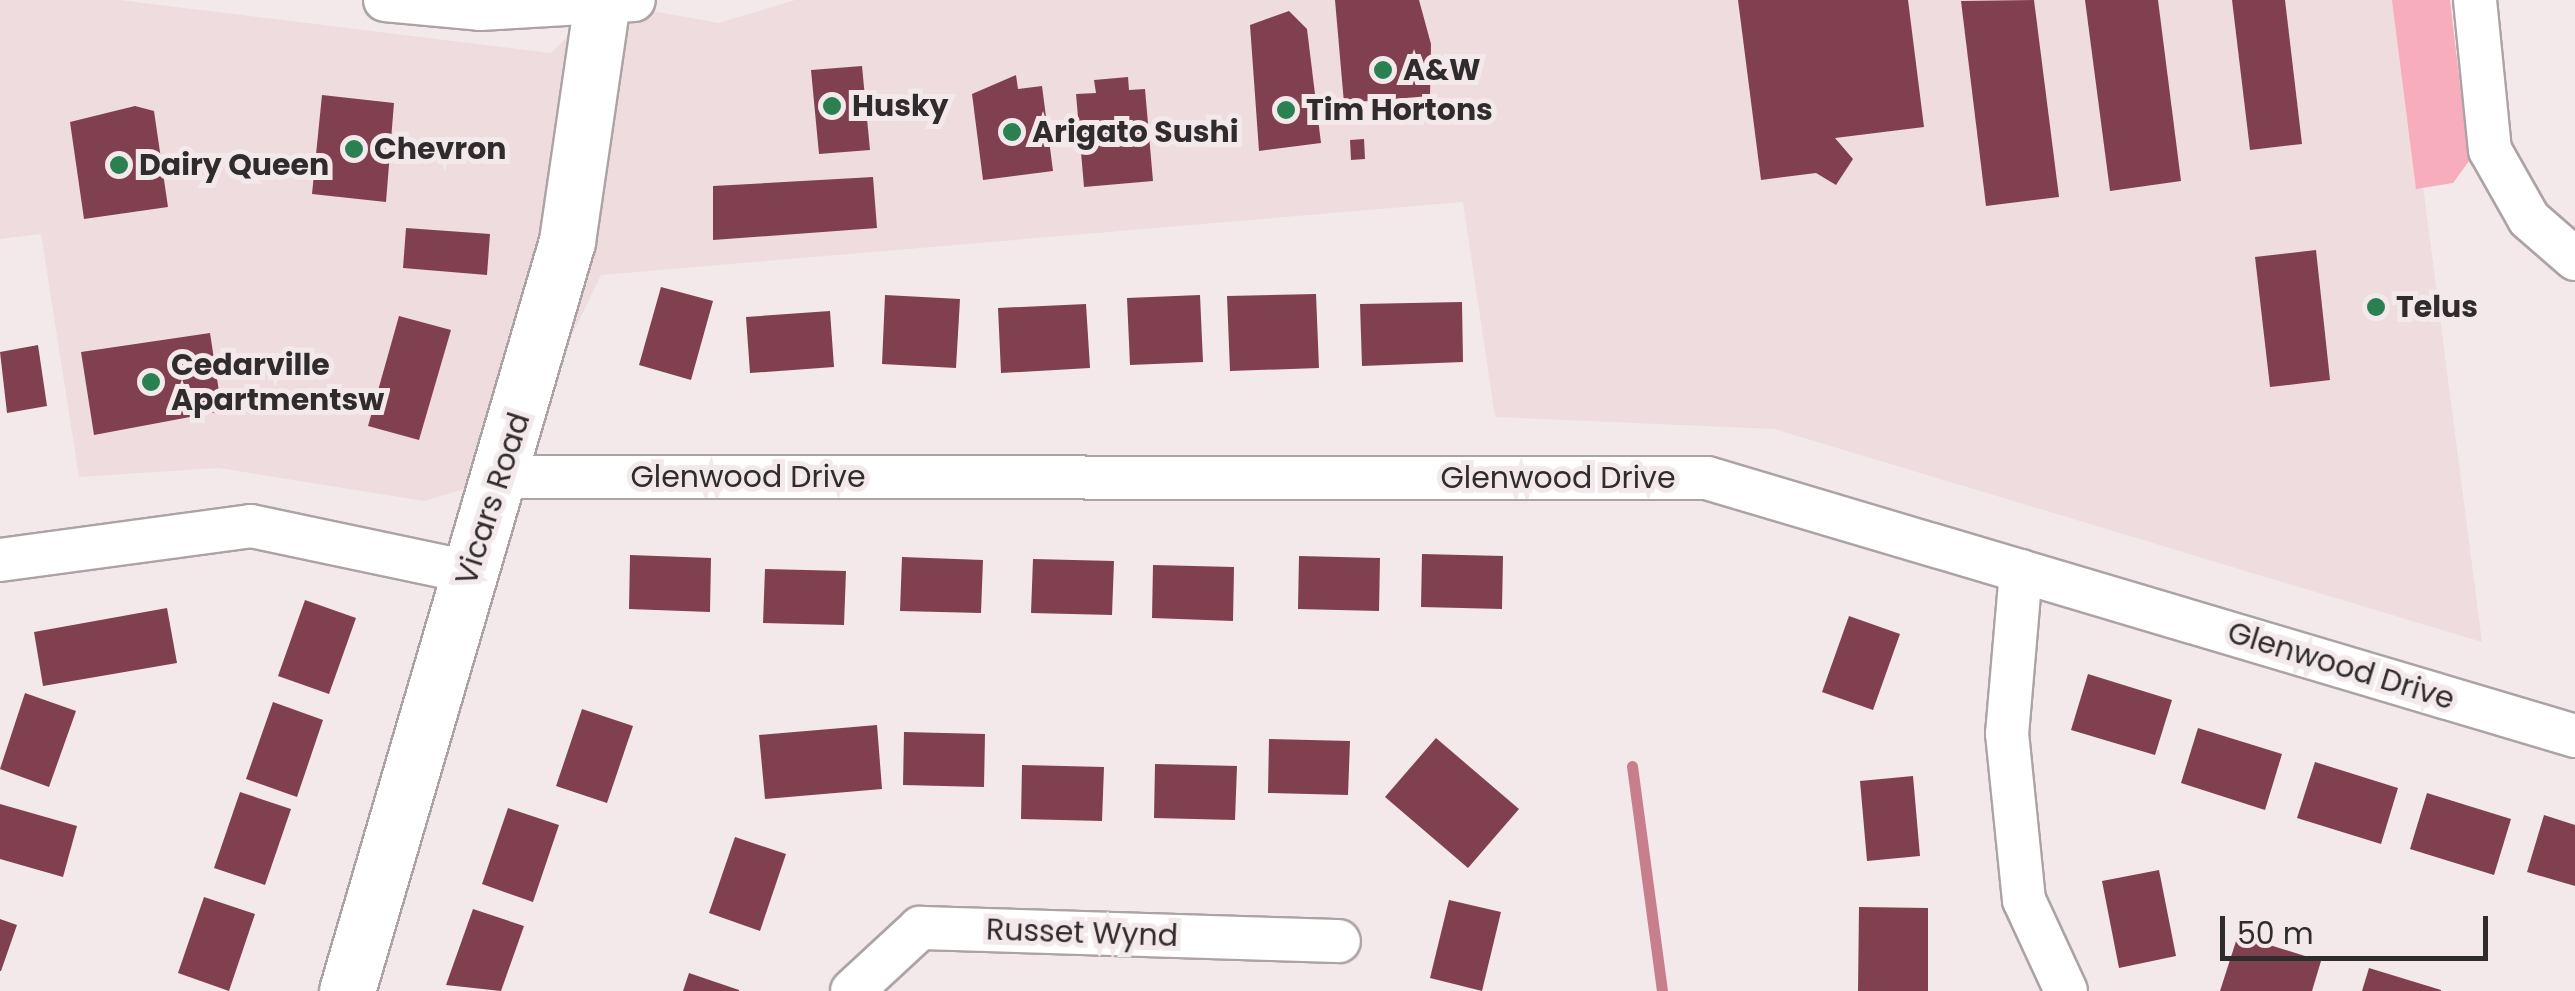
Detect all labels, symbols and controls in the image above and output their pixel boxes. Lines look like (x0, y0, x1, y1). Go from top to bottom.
place label: A&W (1403, 52, 1481, 88)
marker: A&W (1372, 59, 1394, 81)
place label: Husky (852, 88, 948, 124)
place label: Tim Hortons (1306, 92, 1493, 128)
marker: Husky (821, 95, 843, 117)
marker: Tim Hortons (1275, 99, 1297, 121)
place label: Arigato Sushi (1032, 114, 1239, 150)
marker: Arigato Sushi (1001, 121, 1023, 143)
place label: Chevron (374, 131, 507, 167)
marker: Chevron (343, 138, 365, 160)
place label: Dairy Queen (139, 147, 329, 183)
marker: Dairy Queen (108, 154, 130, 176)
place label: Telus (2396, 289, 2478, 325)
marker: Telus (2365, 296, 2387, 318)
place label: Cedarville Apartmentsw (171, 347, 384, 418)
marker: Cedarville Apartmentsw (140, 371, 162, 393)
street label: Vicars Road (448, 408, 538, 590)
street label: Glenwood Drive (630, 459, 866, 495)
street label: Glenwood Drive (1440, 460, 1676, 496)
street label: Glenwood Drive (2223, 614, 2459, 718)
scale bar (2225, 896, 2492, 958)
street label: Russet Wynd (985, 912, 1179, 954)
text: 50 m (2237, 912, 2314, 955)

